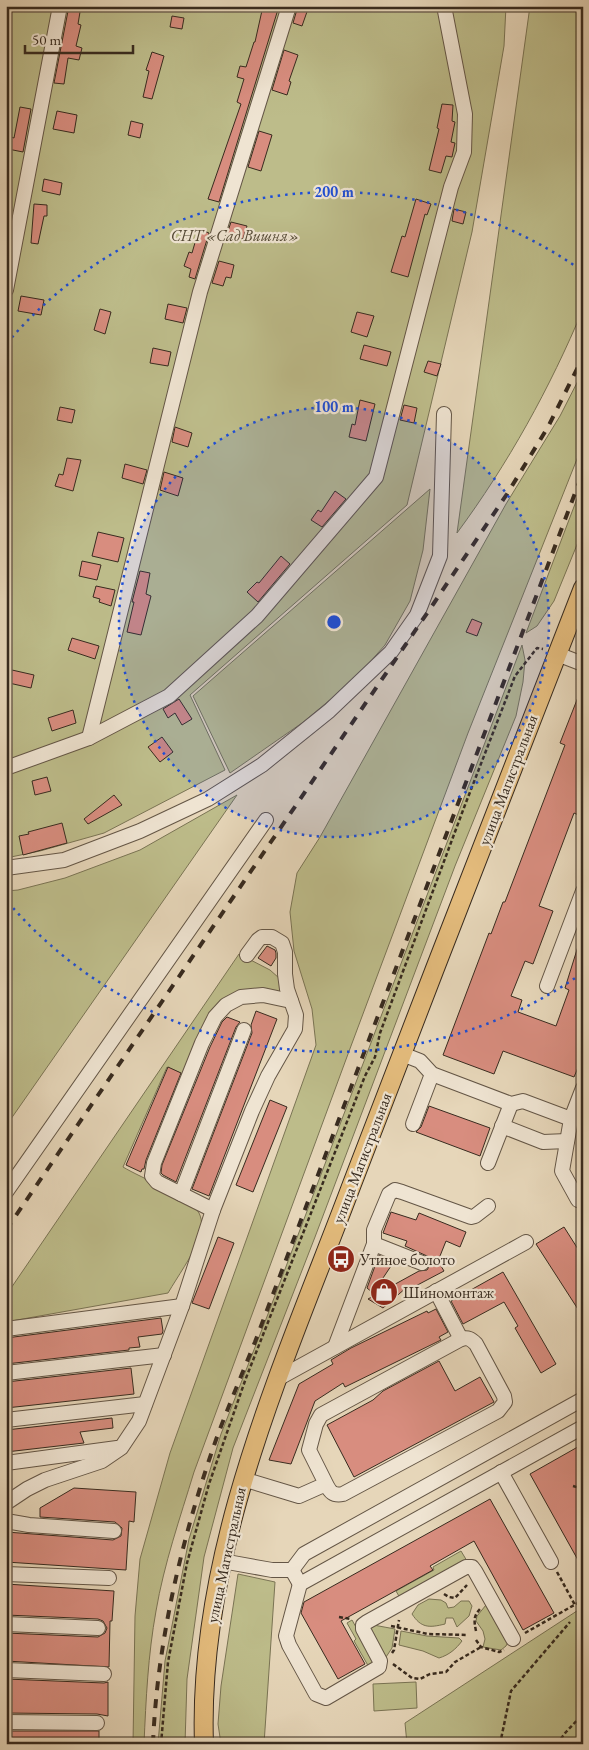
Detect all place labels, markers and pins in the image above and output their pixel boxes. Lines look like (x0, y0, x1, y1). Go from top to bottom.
centre of rings (325, 613, 343, 631)
bus stop icon: Утиное болото (326, 1244, 356, 1274)
place label: Утиное болото (359, 1249, 455, 1270)
shop icon: Шиномонтаж (369, 1277, 399, 1307)
place label: Шиномонтаж (403, 1282, 494, 1303)

